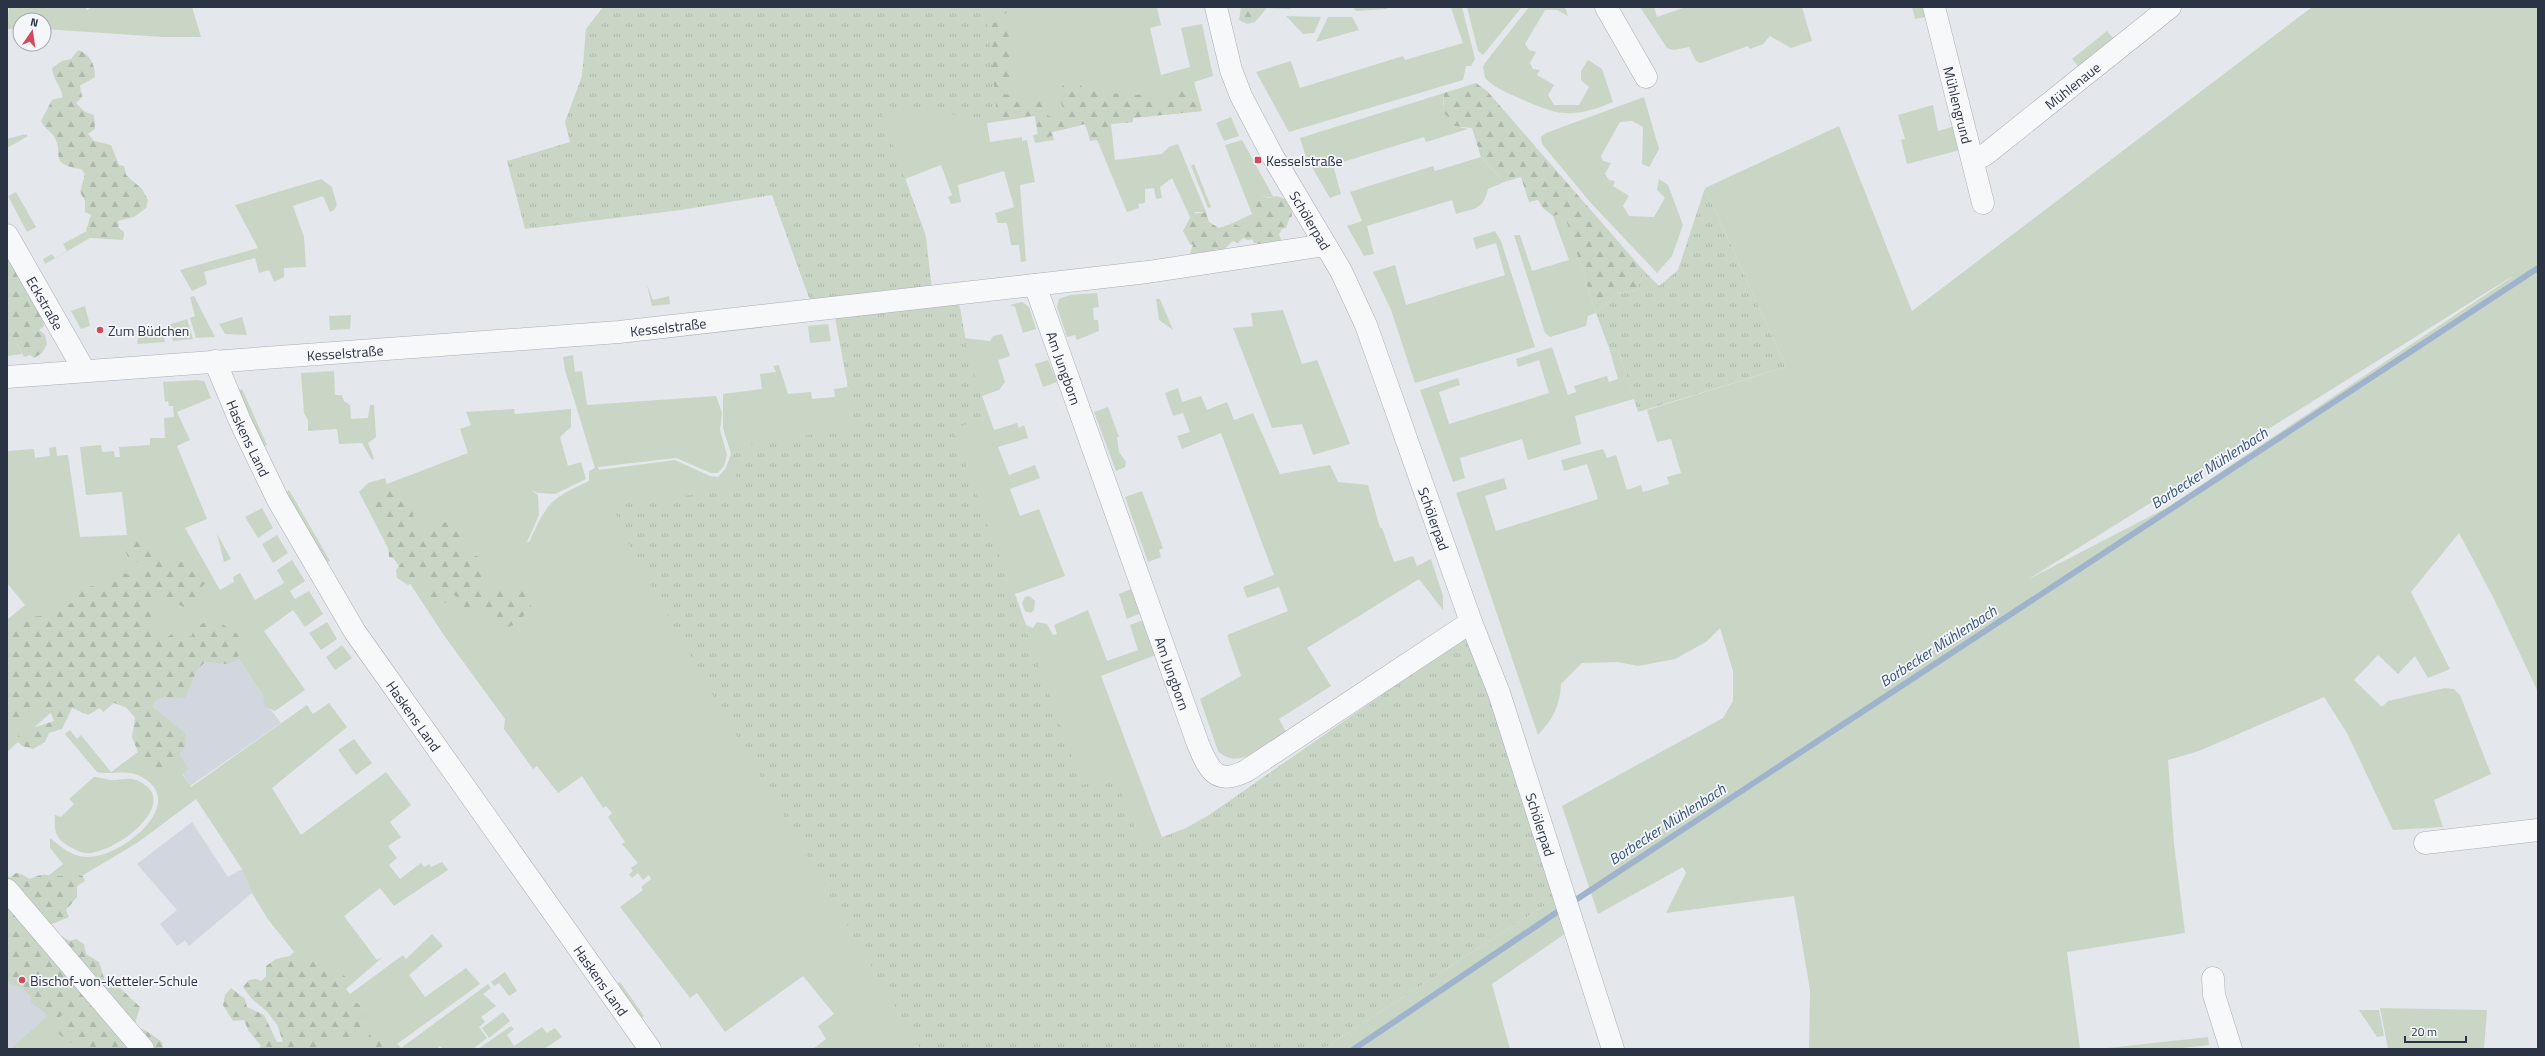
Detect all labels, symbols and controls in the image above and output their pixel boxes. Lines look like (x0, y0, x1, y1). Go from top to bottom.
north arrow (12, 12, 52, 52)
text: N (29, 14, 40, 31)
street label: Mühlenaue (2040, 56, 2105, 114)
street label: Mühlengrund (1939, 64, 1978, 146)
place label: Kesselstraße (1266, 150, 1343, 171)
marker: Kesselstraße (1253, 155, 1263, 165)
street label: Schölerpad (1285, 187, 1337, 254)
street label: Eckstraße (22, 272, 69, 334)
street label: Kesselstraße (629, 312, 707, 341)
place label: Zum Büdchen (108, 320, 189, 341)
marker: Zum Büdchen (95, 325, 105, 335)
street label: Am Jungborn (1042, 328, 1087, 408)
street label: Kesselstraße (306, 339, 384, 365)
street label: Haskens Land (222, 396, 276, 480)
water label: Borbecker Mühlenbach (2146, 421, 2273, 515)
street label: Schölerpad (1414, 484, 1455, 553)
water label: Borbecker Mühlenbach (1875, 599, 2002, 693)
street label: Am Jungborn (1150, 634, 1196, 713)
street label: Haskens Land (382, 676, 447, 755)
water label: Borbecker Mühlenbach (1604, 777, 1731, 871)
street label: Schölerpad (1521, 790, 1561, 859)
street label: Haskens Land (569, 940, 634, 1020)
place label: Bischof-von-Ketteler-Schule (30, 970, 198, 991)
marker: Bischof-von-Ketteler-Schule (17, 975, 27, 985)
scale bar (2405, 1018, 2466, 1044)
text: 20 m (2411, 1022, 2437, 1041)

